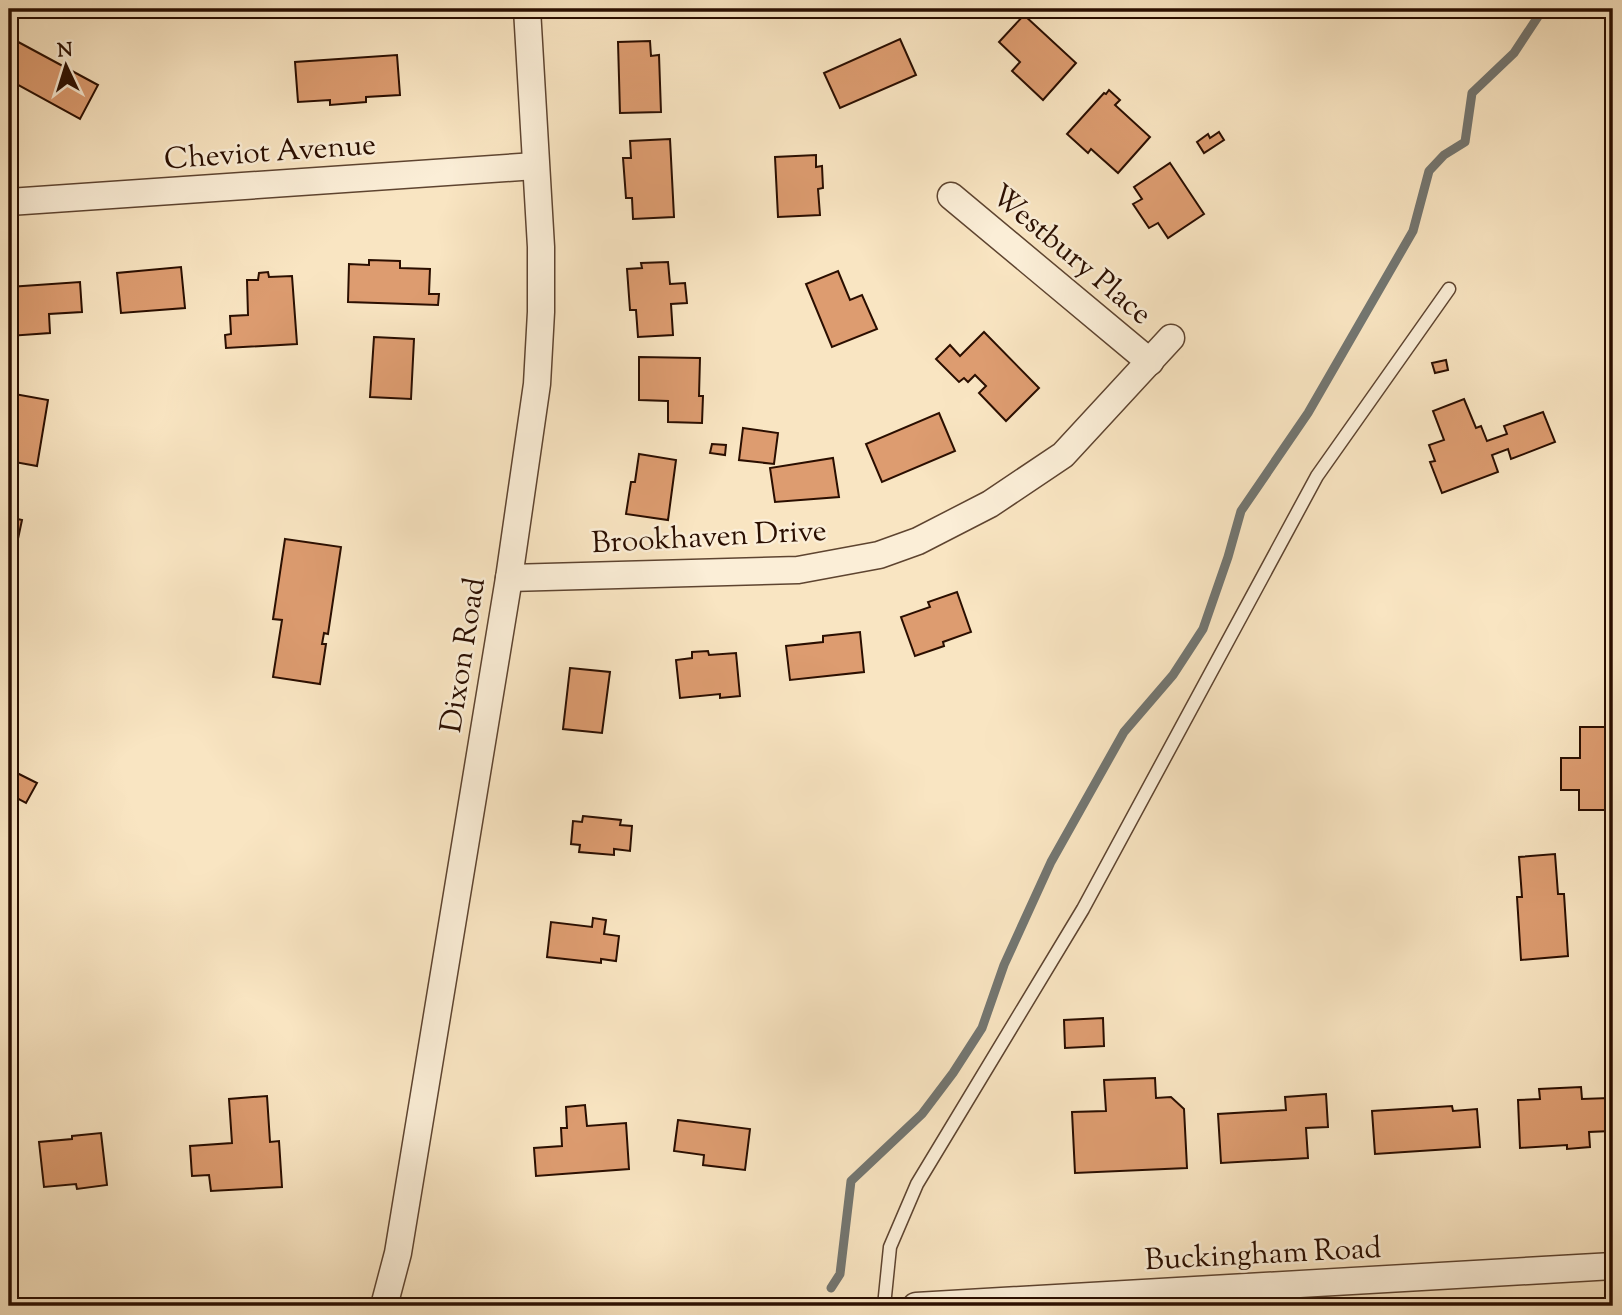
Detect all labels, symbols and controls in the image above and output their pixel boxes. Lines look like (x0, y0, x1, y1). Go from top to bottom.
north arrow (32, 32, 102, 102)
text: N (56, 38, 73, 66)
street label: Cheviot Avenue (163, 125, 378, 182)
street label: Westbury Place (980, 176, 1160, 336)
street label: Brookhaven Drive (591, 511, 828, 566)
street label: Dixon Road (431, 575, 498, 736)
street label: Buckingham Road (1144, 1228, 1382, 1283)

